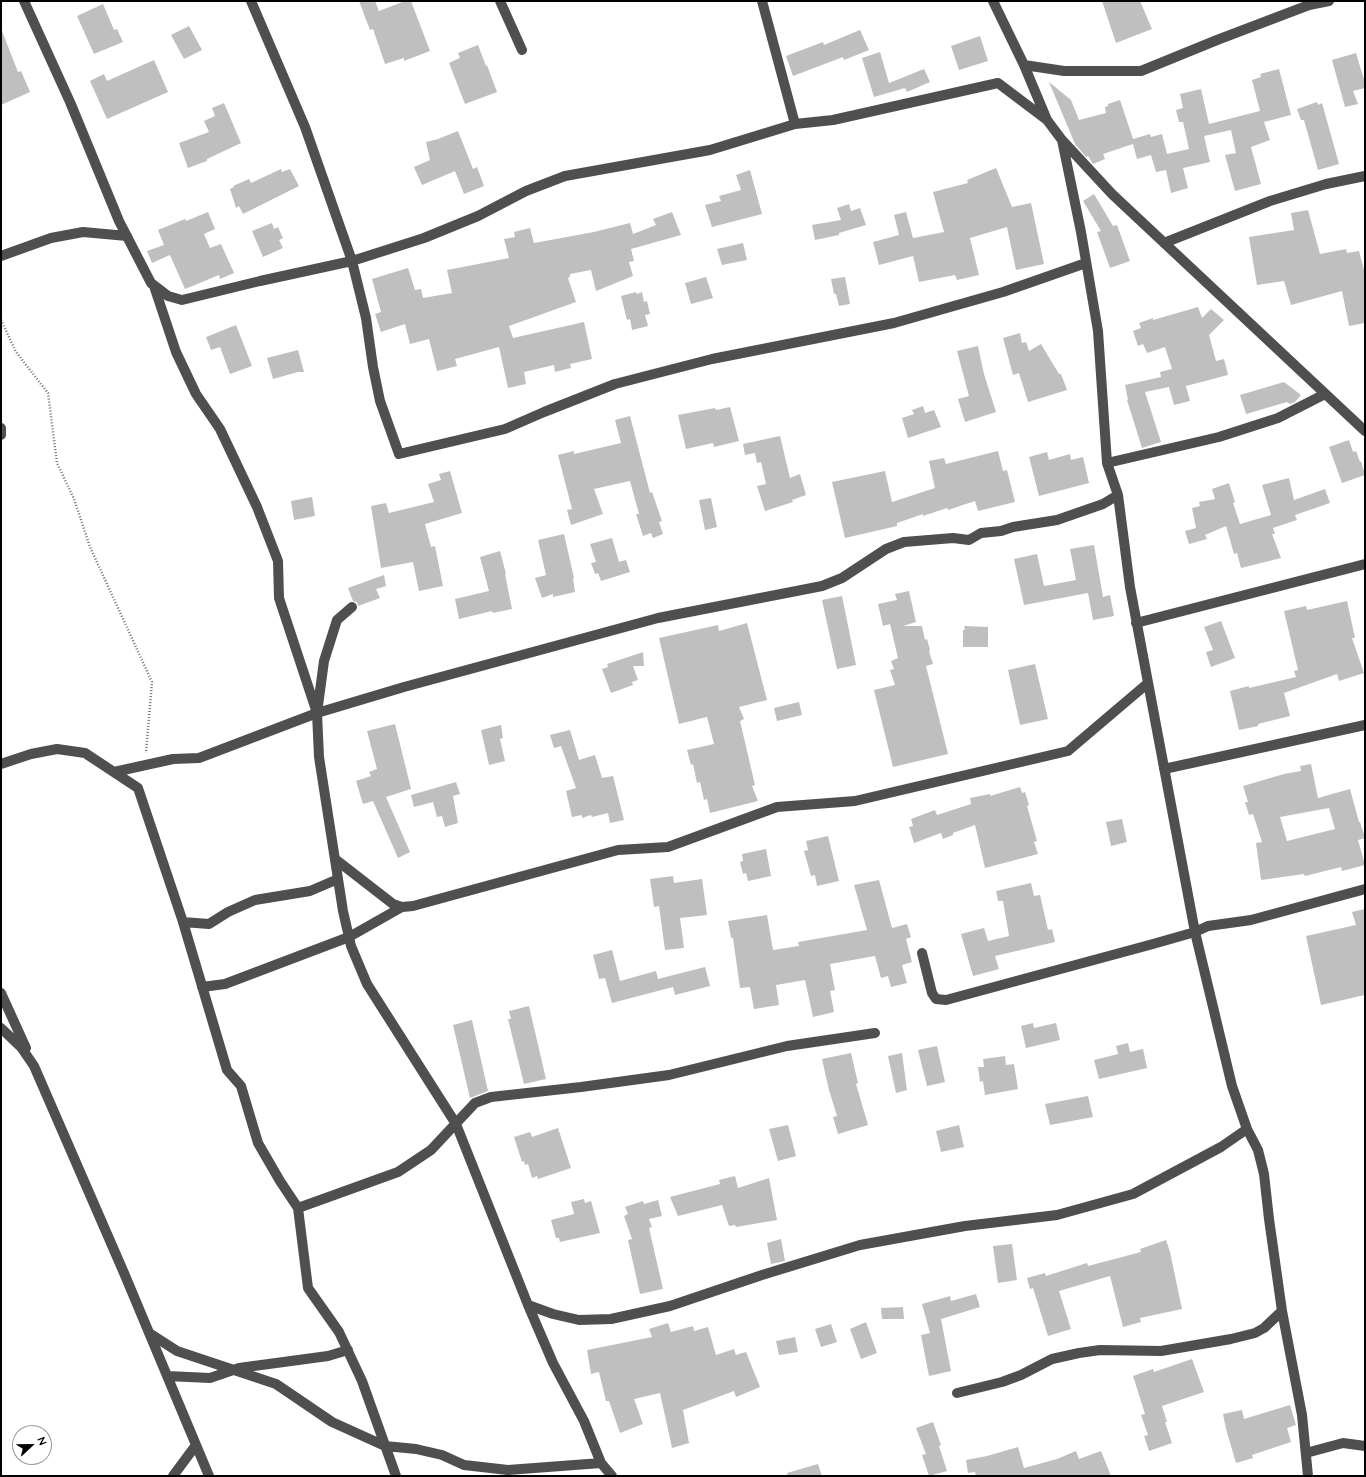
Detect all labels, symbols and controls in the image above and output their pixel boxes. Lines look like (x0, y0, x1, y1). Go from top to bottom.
north arrow (12, 1425, 52, 1465)
text: N (34, 1435, 50, 1447)

